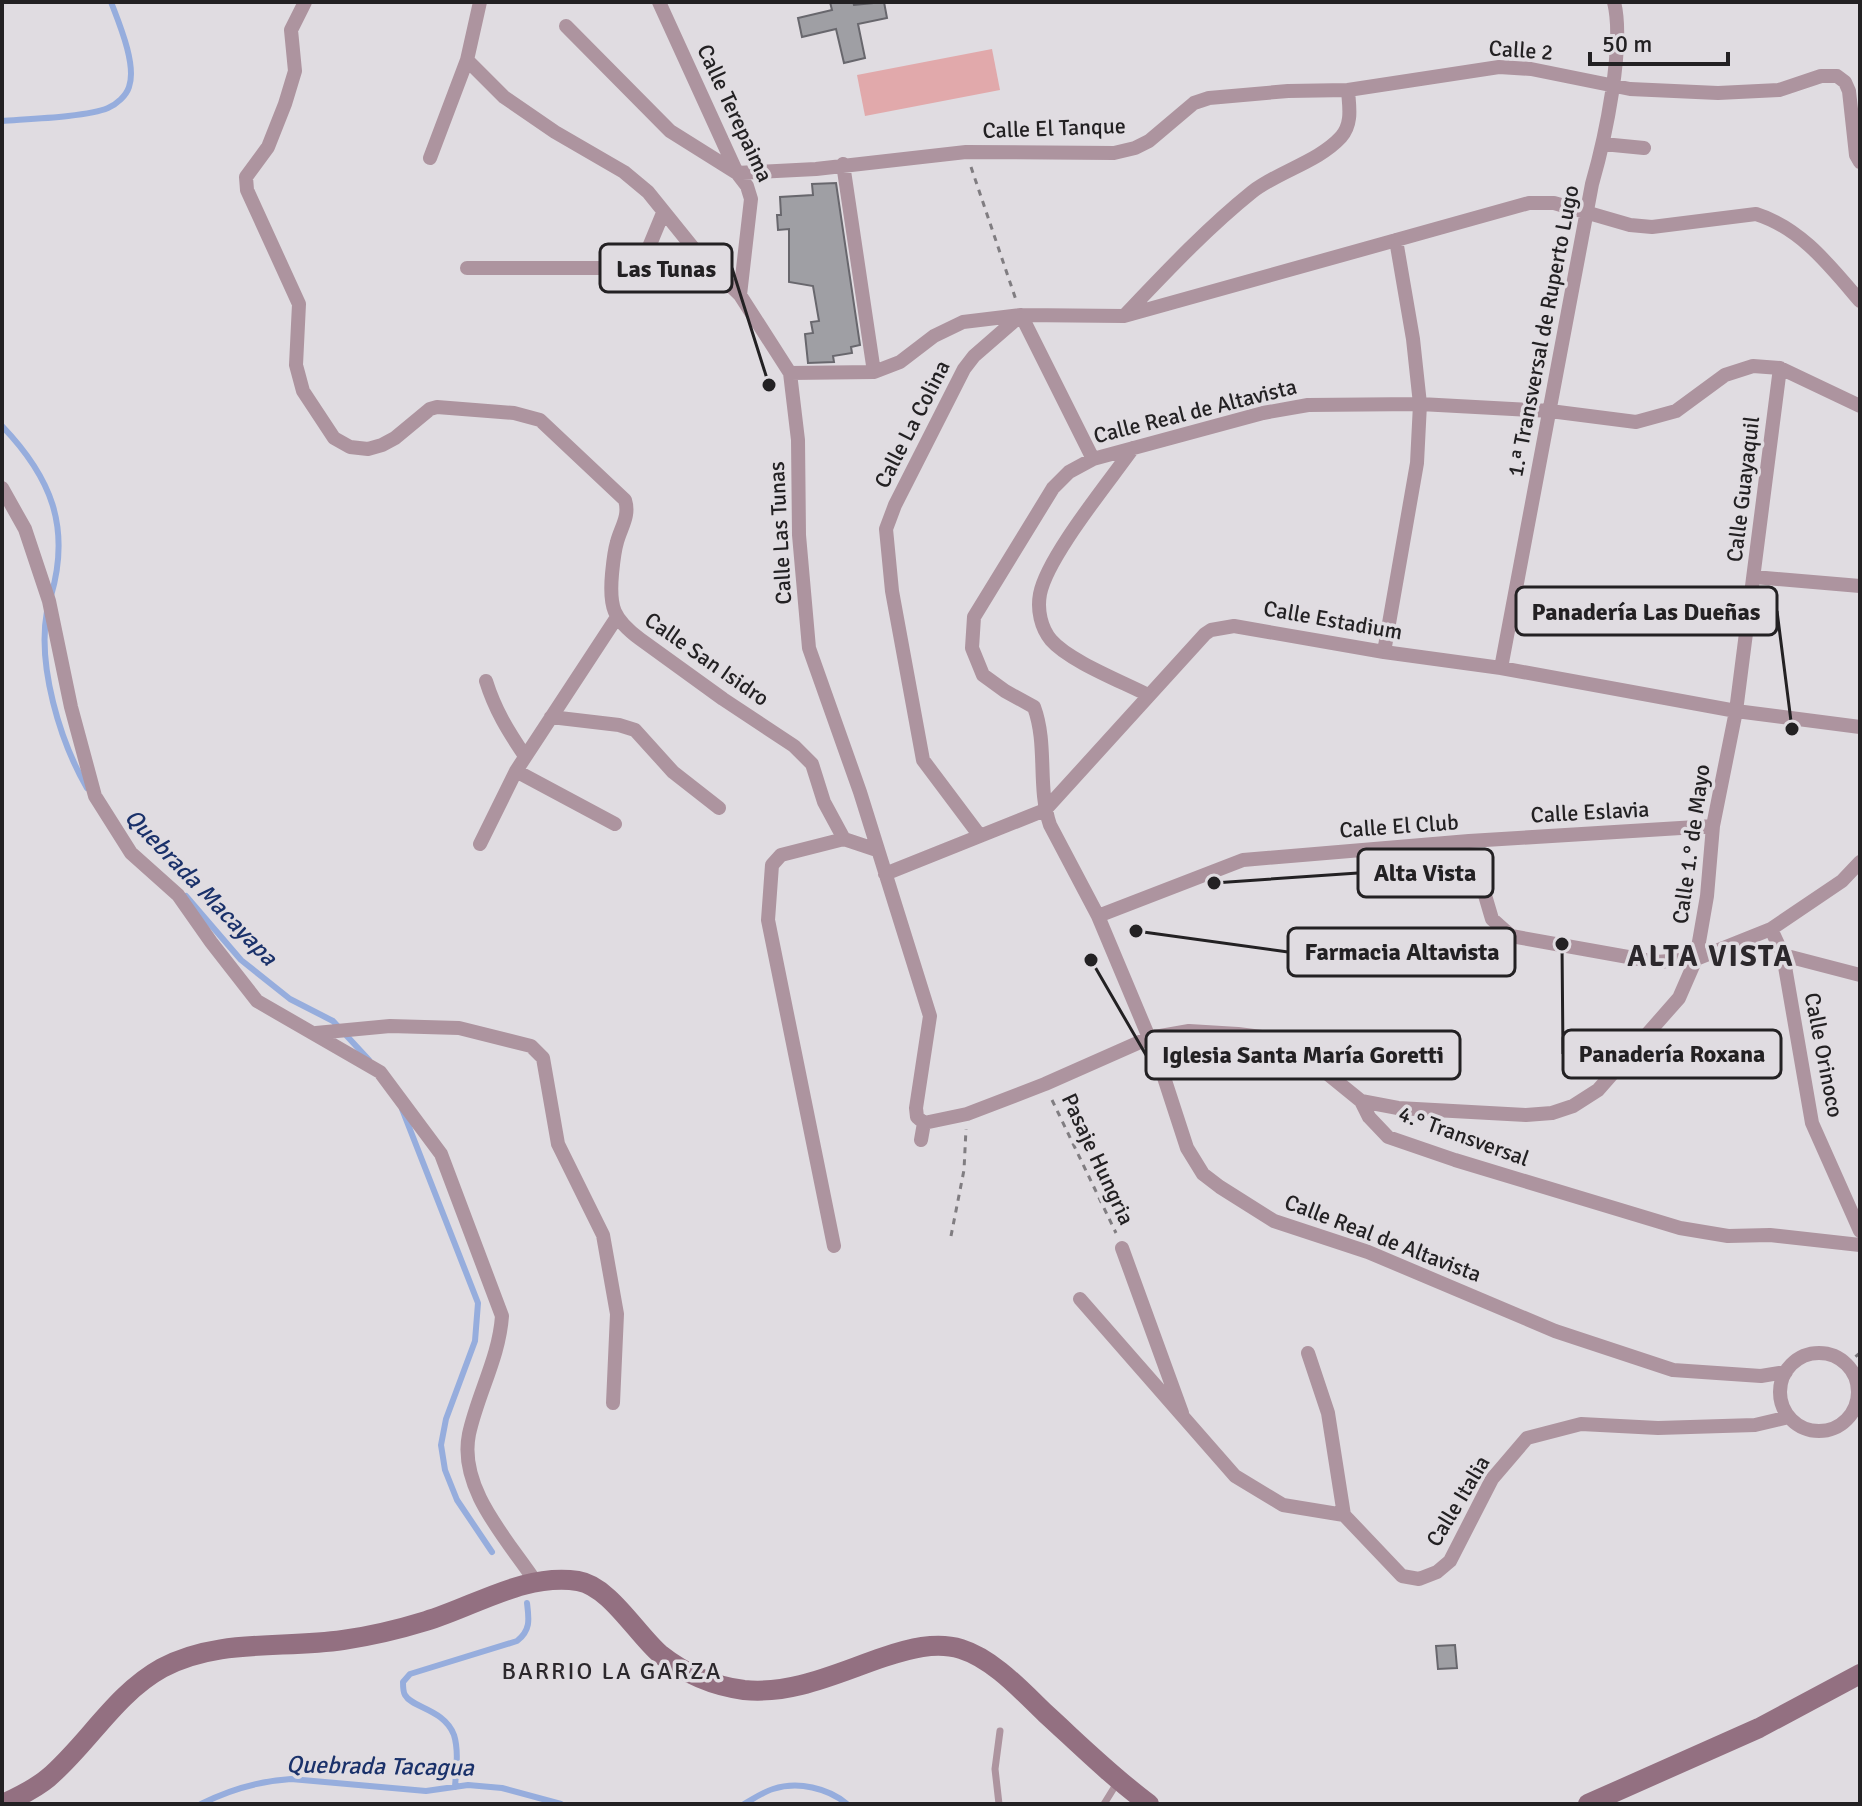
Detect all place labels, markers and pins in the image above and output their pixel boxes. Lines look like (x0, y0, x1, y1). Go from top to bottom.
callout: Las Tunas (600, 244, 732, 292)
callout: Panadería Las Dueñas (1516, 587, 1777, 635)
callout: Alta Vista (1358, 849, 1493, 897)
callout: Farmacia Altavista (1288, 928, 1515, 976)
callout: Panadería Roxana (1563, 1030, 1781, 1078)
callout: Iglesia Santa María Goretti (1146, 1031, 1460, 1079)

